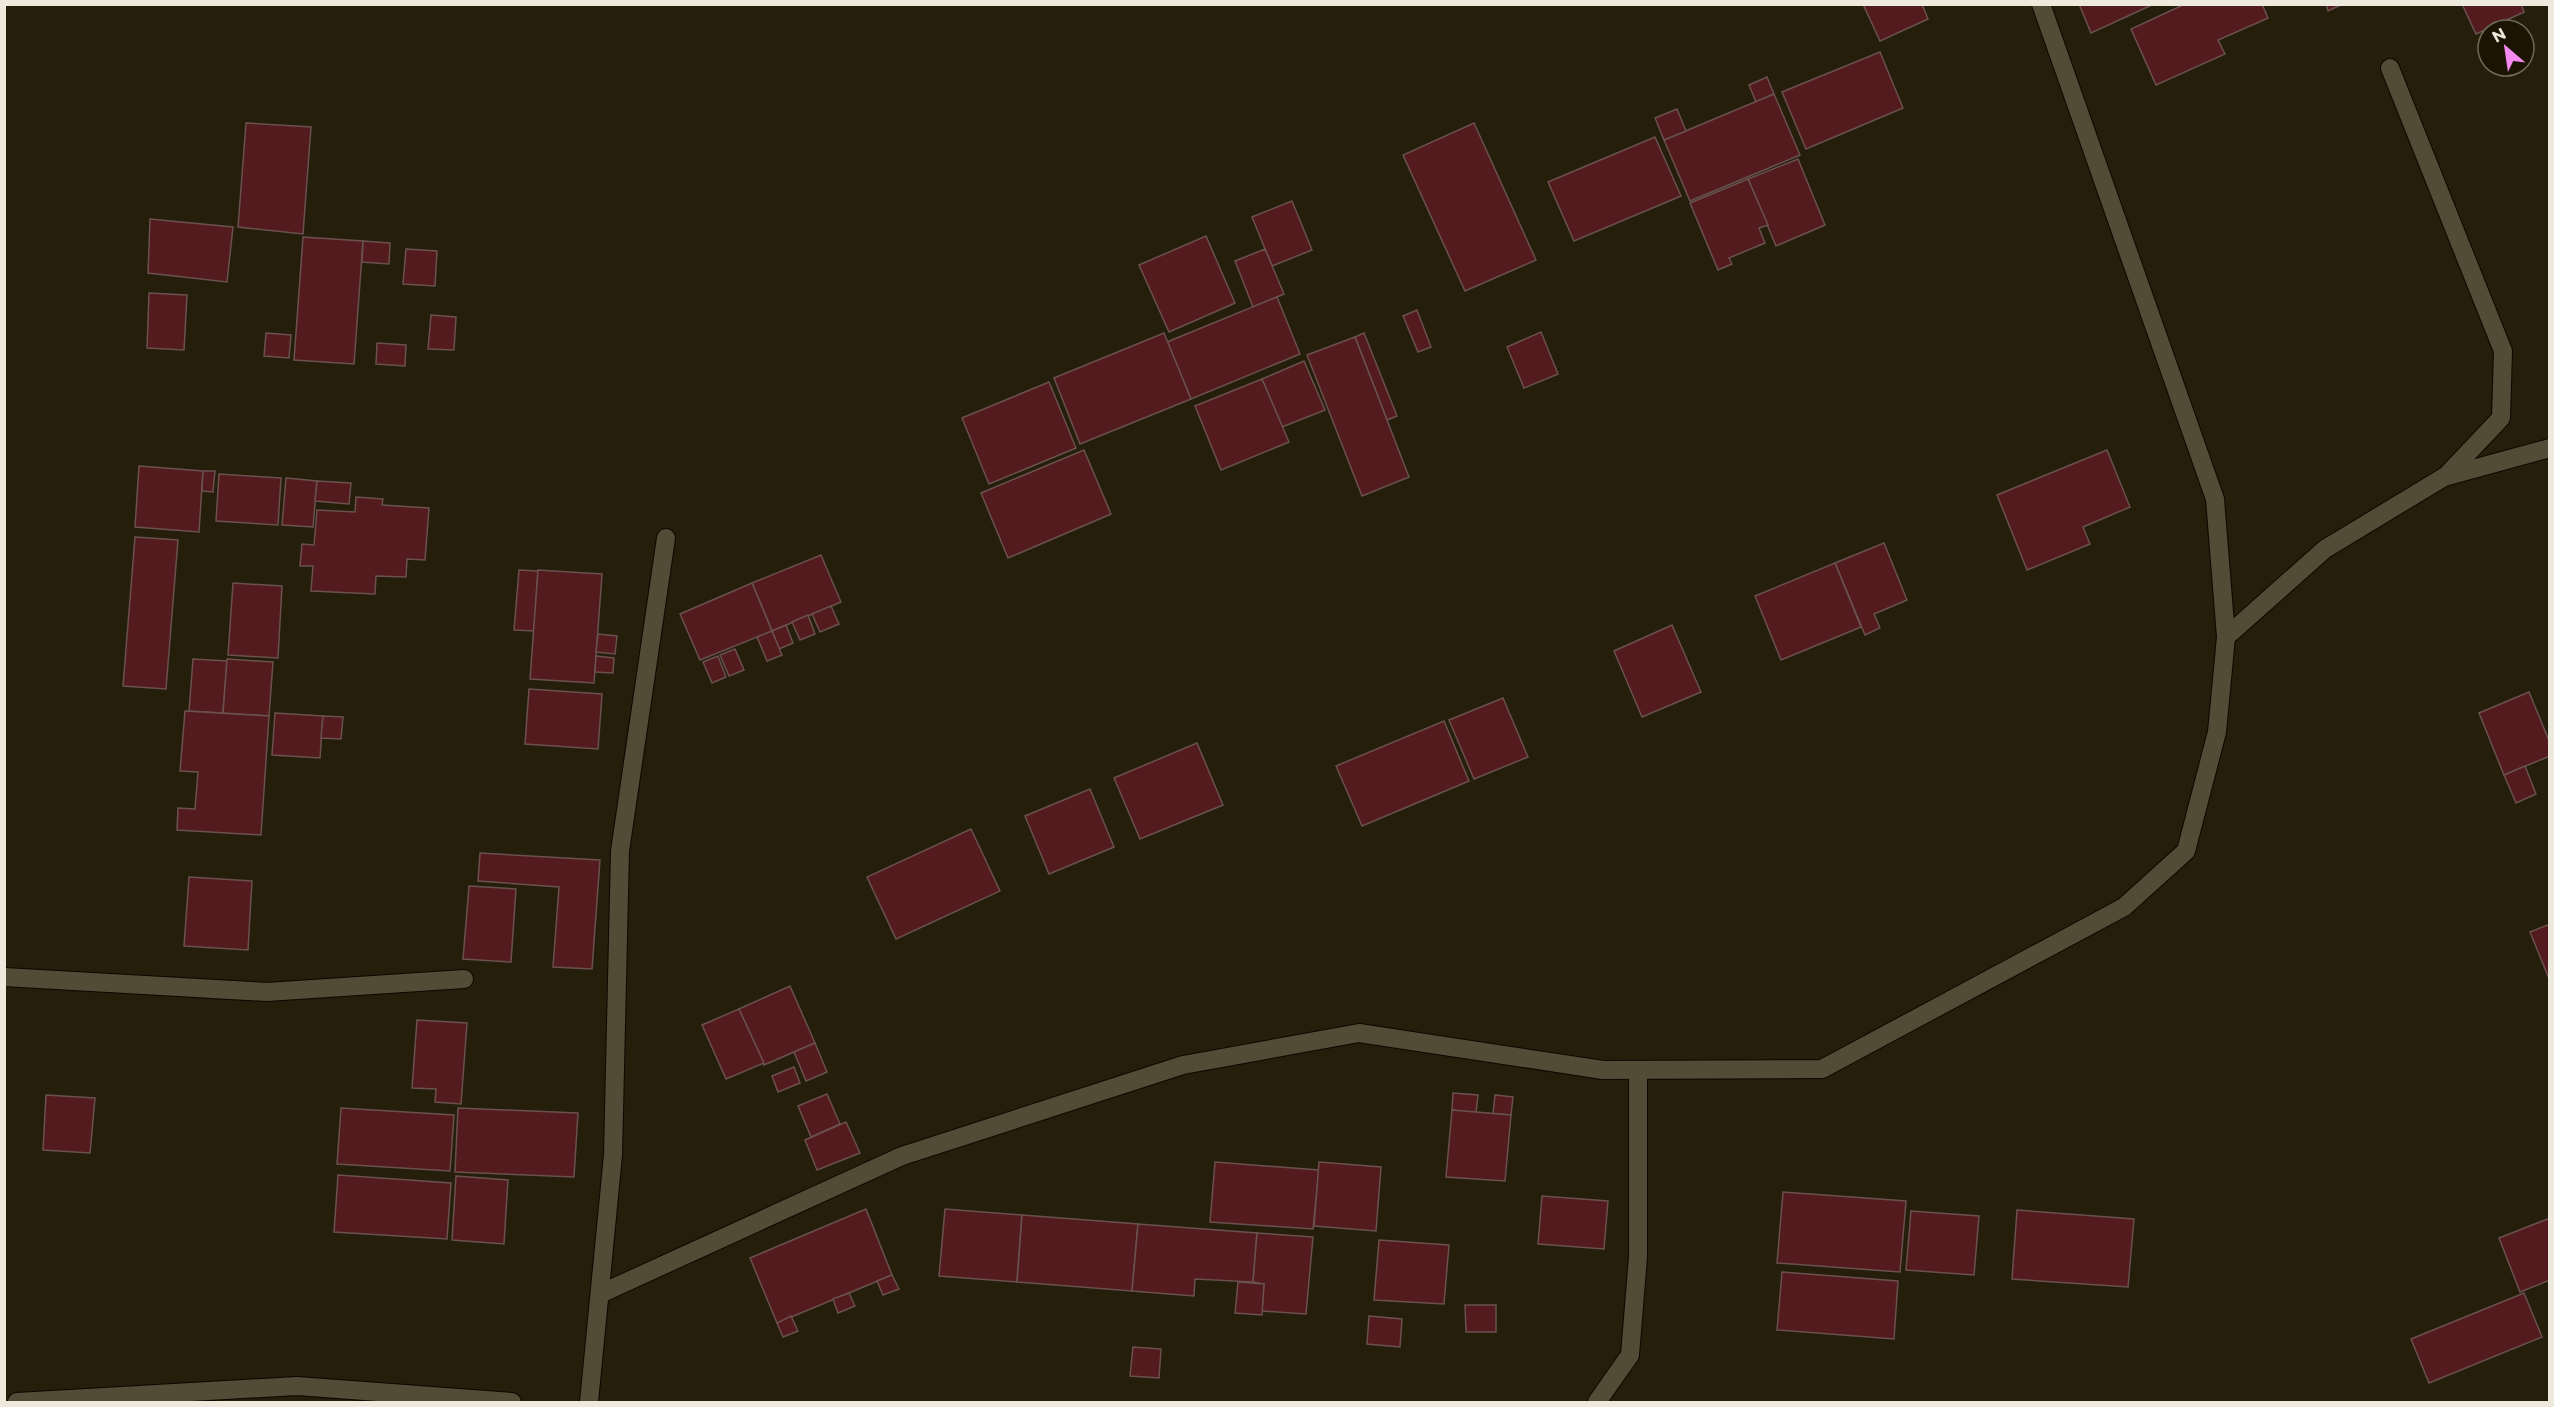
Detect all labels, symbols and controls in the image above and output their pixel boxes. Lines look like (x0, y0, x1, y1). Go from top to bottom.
north arrow (2476, 18, 2536, 78)
text: N (2489, 24, 2509, 47)

